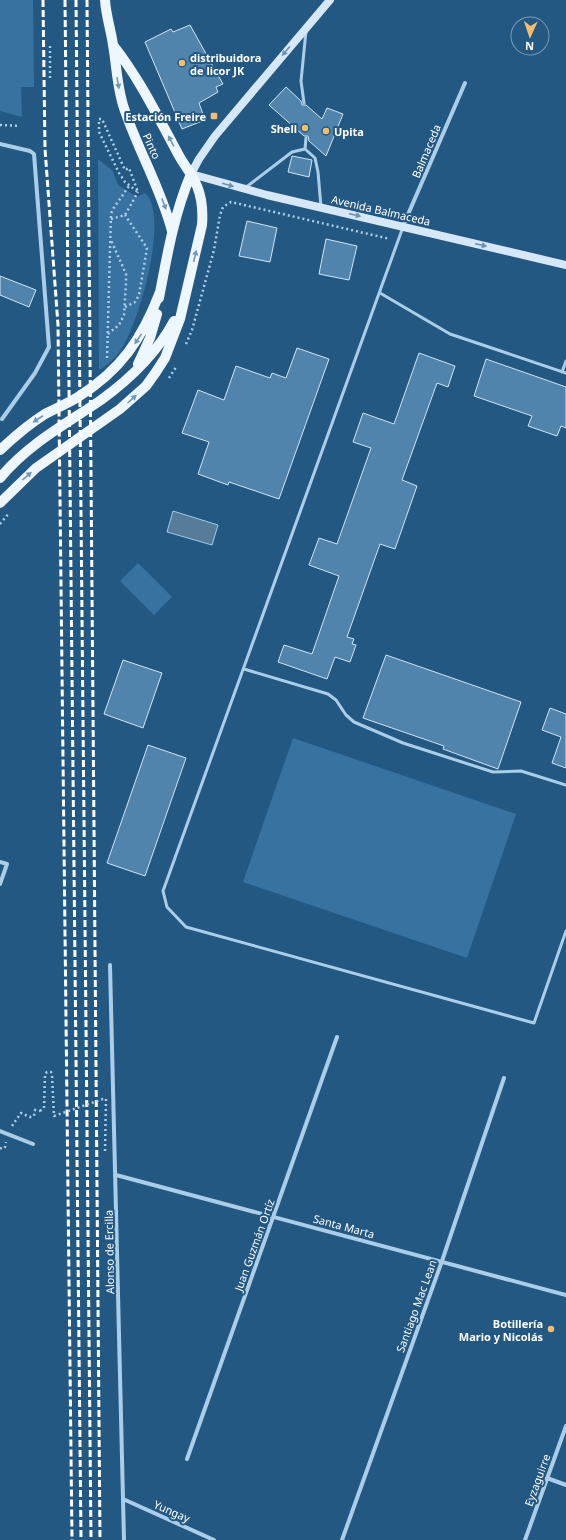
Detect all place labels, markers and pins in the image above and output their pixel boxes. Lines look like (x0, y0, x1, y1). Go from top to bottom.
place label: distribuidora de licor JK (190, 50, 261, 78)
marker: distribuidora de licor JK (177, 58, 187, 68)
place label: Estación Freire (125, 109, 206, 124)
marker: Estación Freire (209, 111, 219, 121)
place label: Shell (271, 121, 297, 136)
marker: Shell (300, 123, 310, 133)
place label: Upita (334, 124, 364, 139)
marker: Upita (321, 126, 331, 136)
place label: Botillería Mario y Nicolás (459, 1316, 543, 1344)
marker: Botillería Mario y Nicolás (546, 1324, 556, 1334)

